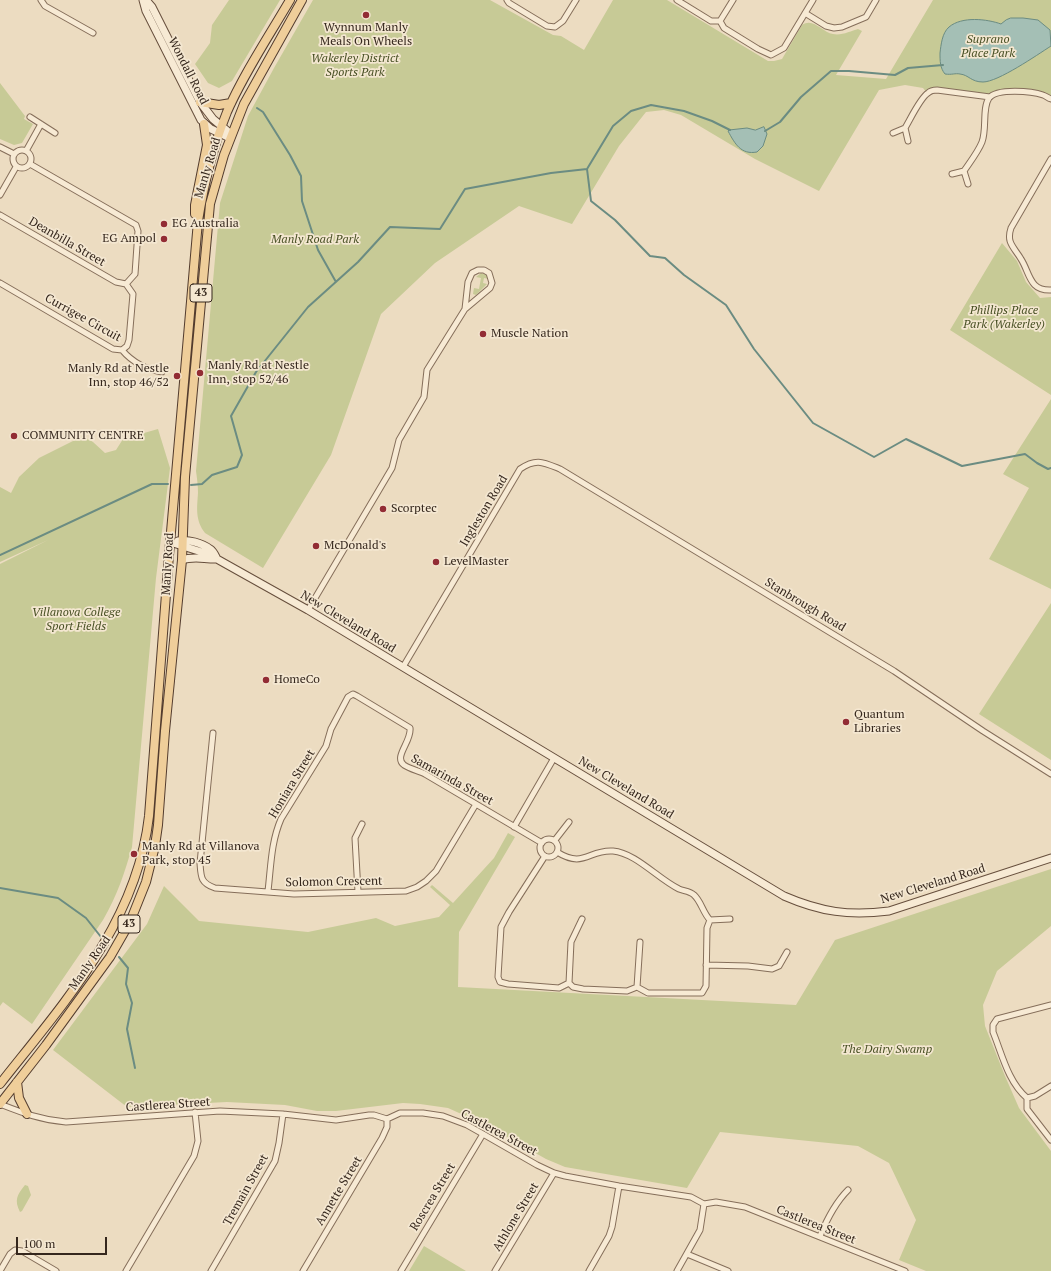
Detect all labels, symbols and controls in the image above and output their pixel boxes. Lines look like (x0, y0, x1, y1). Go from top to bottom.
marker: Wynnum Manly Meals On Wheels (361, 10, 371, 20)
place label: Wynnum Manly Meals On Wheels (320, 21, 412, 49)
park label: Suprano Place Park (961, 33, 1015, 61)
street label: Wondall Road (165, 35, 211, 107)
park label: Wakerley District Sports Park (311, 52, 399, 80)
street label: Manly Road (192, 136, 224, 200)
street label: Deanbilla Street (26, 214, 108, 270)
place label: EG Australia (172, 217, 239, 231)
marker: EG Australia (159, 219, 169, 229)
place label: EG Ampol (102, 232, 156, 246)
park label: Manly Road Park (271, 233, 359, 247)
marker: EG Ampol (159, 234, 169, 244)
road number: 43 (190, 284, 212, 302)
street label: Currigee Circuit (42, 291, 124, 345)
park label: Phillips Place Park (Wakerley) (963, 304, 1045, 332)
place label: Muscle Nation (491, 327, 568, 341)
marker: Muscle Nation (478, 329, 488, 339)
place label: Manly Rd at Nestle Inn, stop 52/46 (208, 359, 309, 387)
place label: Manly Rd at Nestle Inn, stop 46/52 (68, 362, 169, 390)
marker: Manly Rd at Nestle Inn, stop 52/46 (195, 368, 205, 378)
marker: Manly Rd at Nestle Inn, stop 46/52 (172, 371, 182, 381)
place label: COMMUNITY CENTRE (22, 429, 144, 443)
marker: COMMUNITY CENTRE (9, 431, 19, 441)
street label: Ingleston Road (457, 473, 511, 549)
place label: Scorptec (391, 502, 437, 516)
marker: Scorptec (378, 504, 388, 514)
street label: Manly Road (159, 532, 177, 596)
place label: McDonald's (324, 539, 386, 553)
marker: McDonald's (311, 541, 321, 551)
place label: LevelMaster (444, 555, 509, 569)
marker: LevelMaster (431, 557, 441, 567)
street label: Stanbrough Road (762, 575, 848, 635)
street label: New Cleveland Road (298, 588, 398, 656)
park label: Villanova College Sport Fields (32, 606, 120, 634)
place label: HomeCo (274, 673, 320, 687)
marker: HomeCo (261, 675, 271, 685)
place label: Quantum Libraries (854, 708, 905, 736)
marker: Quantum Libraries (841, 717, 851, 727)
street label: Honiara Street (266, 747, 318, 821)
street label: Samarinda Street (408, 751, 496, 809)
street label: New Cleveland Road (576, 754, 676, 822)
place label: Manly Rd at Villanova Park, stop 45 (142, 840, 260, 868)
marker: Manly Rd at Villanova Park, stop 45 (129, 849, 139, 859)
street label: New Cleveland Road (879, 861, 987, 907)
street label: Solomon Crescent (285, 874, 383, 890)
road number: 43 (118, 915, 140, 933)
street label: Manly Road (66, 933, 114, 993)
park label: The Dairy Swamp (842, 1043, 932, 1057)
street label: Castlerea Street (125, 1095, 211, 1115)
street label: Castlerea Street (458, 1107, 540, 1159)
street label: Tremain Street (220, 1152, 272, 1228)
street label: Annette Street (313, 1154, 365, 1228)
street label: Roscrea Street (407, 1161, 459, 1233)
street label: Athlone Street (490, 1180, 542, 1254)
street label: Castlerea Street (774, 1202, 858, 1248)
scale bar (18, 1229, 109, 1255)
text: 100 m (23, 1236, 55, 1251)

